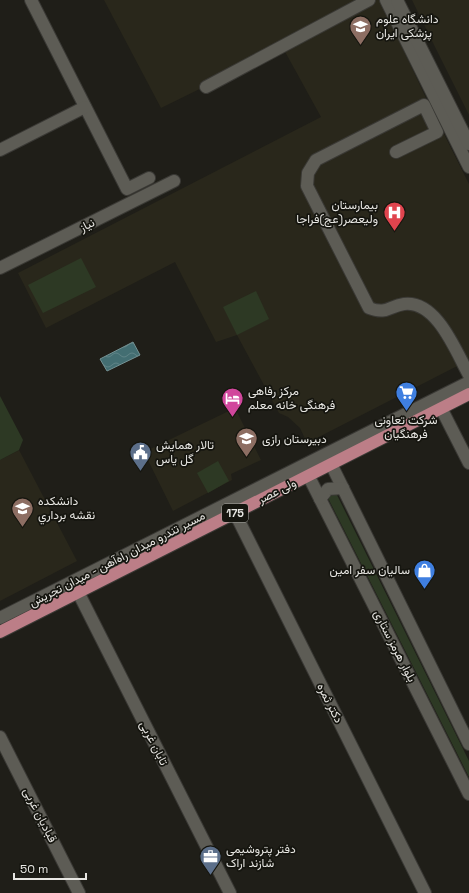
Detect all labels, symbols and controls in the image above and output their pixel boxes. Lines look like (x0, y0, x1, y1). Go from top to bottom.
place label: دانشگاه علوم پزشکی ایران (376, 11, 439, 41)
school or university icon: دانشگاه علوم پزشکی ایران (348, 13, 374, 46)
place label: بیمارستان ولیعصر(عج)فراجا (296, 197, 378, 228)
hospital icon: بیمارستان ولیعصر(عج)فراجا (381, 199, 407, 232)
street label: نیاز (76, 214, 97, 236)
supermarket icon: شرکت تعاونی فرهنگیان (393, 380, 419, 413)
place label: مرکز رفاهی فرهنگی خانه معلم (248, 383, 335, 413)
hotel icon: مرکز رفاهی فرهنگی خانه معلم (220, 385, 246, 418)
place label: شرکت تعاونی فرهنگیان (375, 412, 437, 442)
school or university icon: دبیرستان رازی (234, 426, 260, 459)
place label: دبیرستان رازی (262, 431, 327, 447)
place label: تالار همایش گل یاس (156, 437, 214, 467)
public building icon: تالار همایش گل یاس (128, 439, 154, 472)
street label: ولی عصر (254, 475, 299, 508)
place label: دانشكده نقشه برداري (38, 493, 95, 525)
school or university icon: دانشكده نقشه برداري (9, 495, 35, 528)
road number: 175 (222, 504, 248, 522)
street label: مسیر تندرو میدان راه‌آهن - میدان تجریش (26, 508, 208, 610)
shop icon: سالیان سفر امین (412, 557, 438, 590)
place label: سالیان سفر امین (329, 562, 410, 578)
street label: بلوار هرمز ستاری (370, 607, 420, 685)
street label: دکتر ثمره (313, 680, 347, 726)
street label: تابان غربی (136, 718, 172, 768)
street label: قبادیان غربی (19, 785, 61, 845)
place label: دفتر پتروشیمی شازند اراک (226, 841, 296, 871)
office icon: دفتر پتروشیمی شازند اراک (197, 843, 223, 876)
scale bar (14, 855, 86, 881)
text: 50 m (20, 861, 48, 877)

